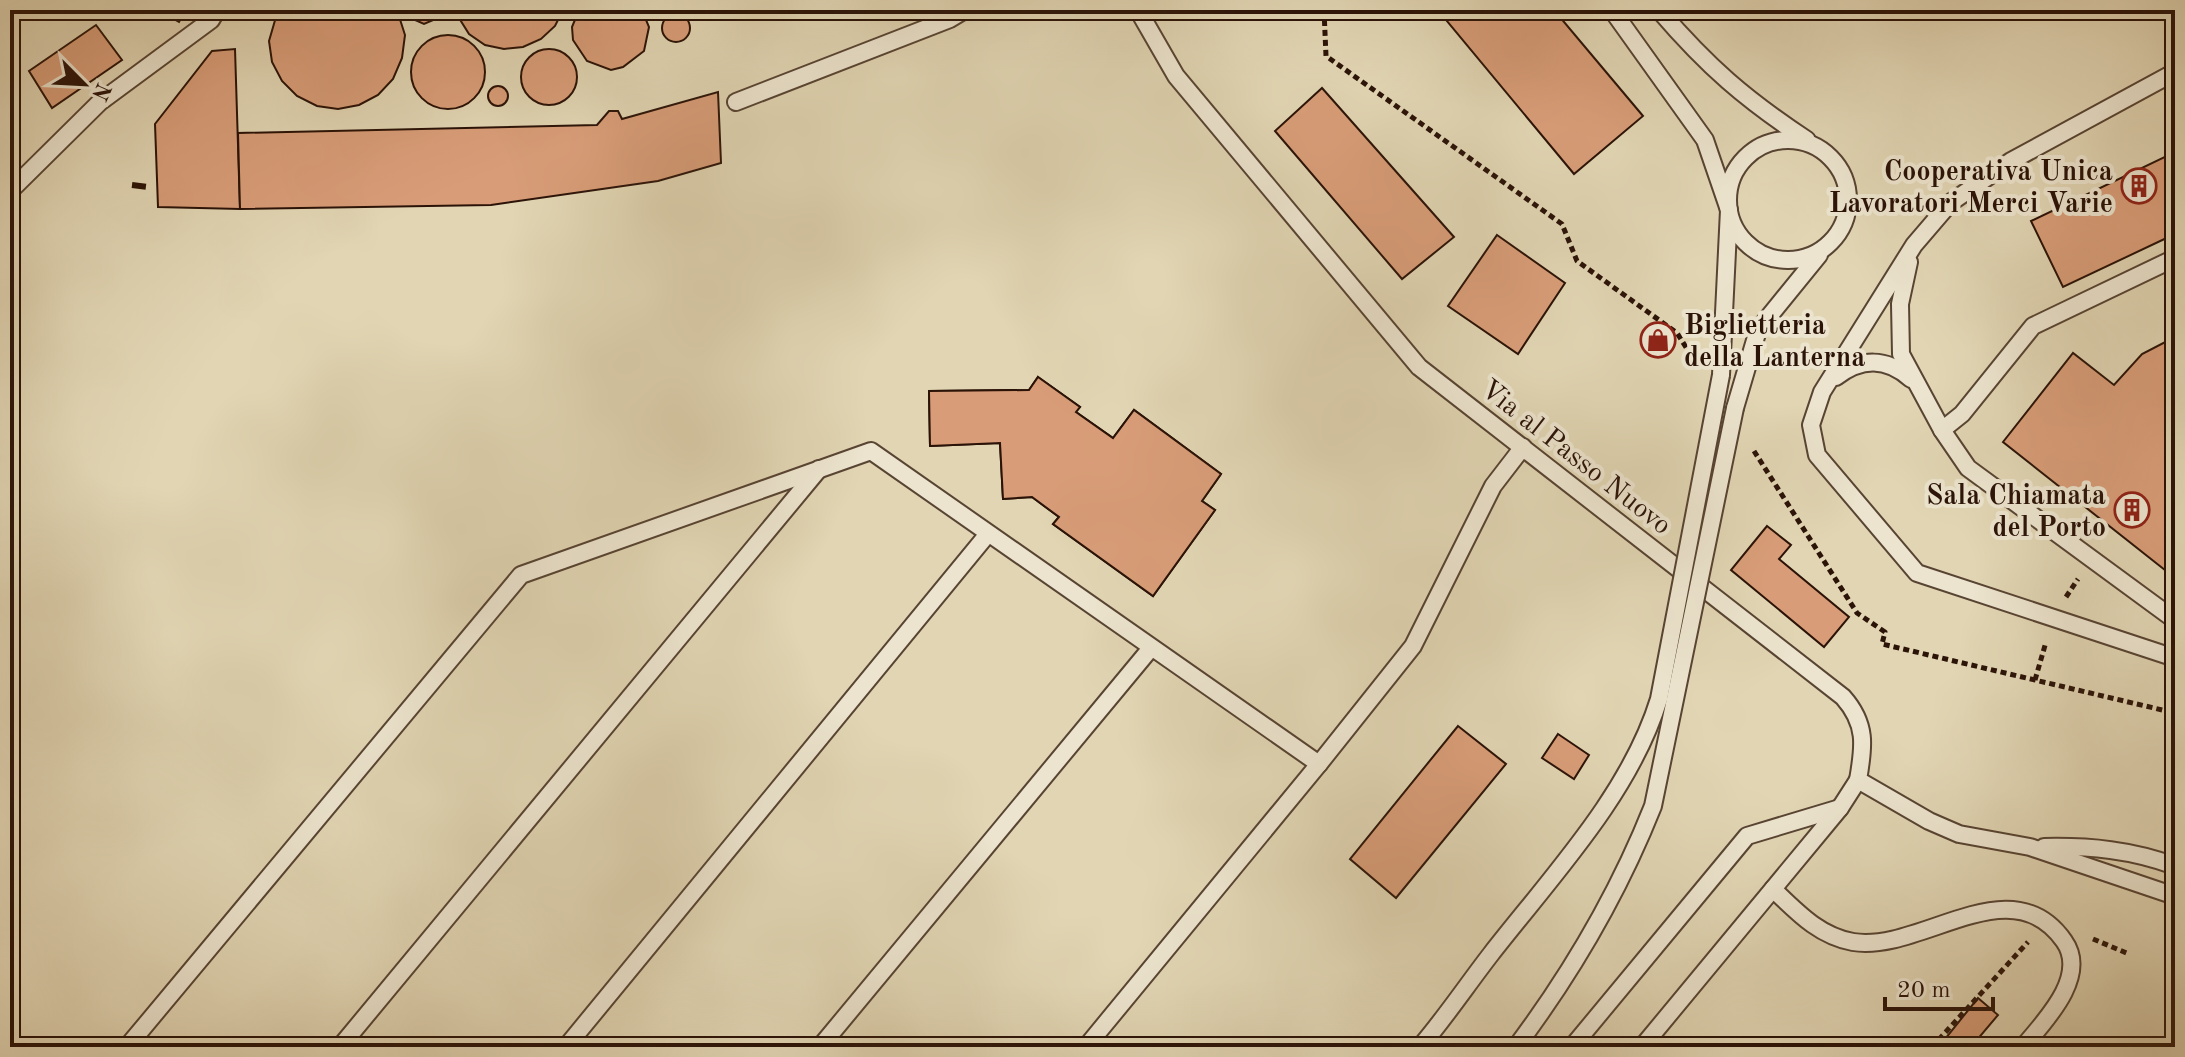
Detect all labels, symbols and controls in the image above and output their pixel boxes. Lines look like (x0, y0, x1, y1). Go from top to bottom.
north arrow (44, 44, 124, 124)
text: N (87, 79, 114, 104)
place label: Cooperativa Unica Lavoratori Merci Varie (1829, 159, 2113, 219)
building icon: Cooperativa Unica Lavoratori Merci Varie (2120, 167, 2158, 205)
place label: Biglietteria della Lanterna (1684, 313, 1866, 373)
shop icon: Biglietteria della Lanterna (1639, 321, 1677, 359)
street label: Via al Passo Nuovo (1475, 376, 1676, 541)
place label: Sala Chiamata del Porto (1926, 483, 2106, 543)
building icon: Sala Chiamata del Porto (2113, 491, 2151, 529)
scale bar (1885, 961, 1993, 1011)
text: 20 m (1897, 979, 1951, 1003)

